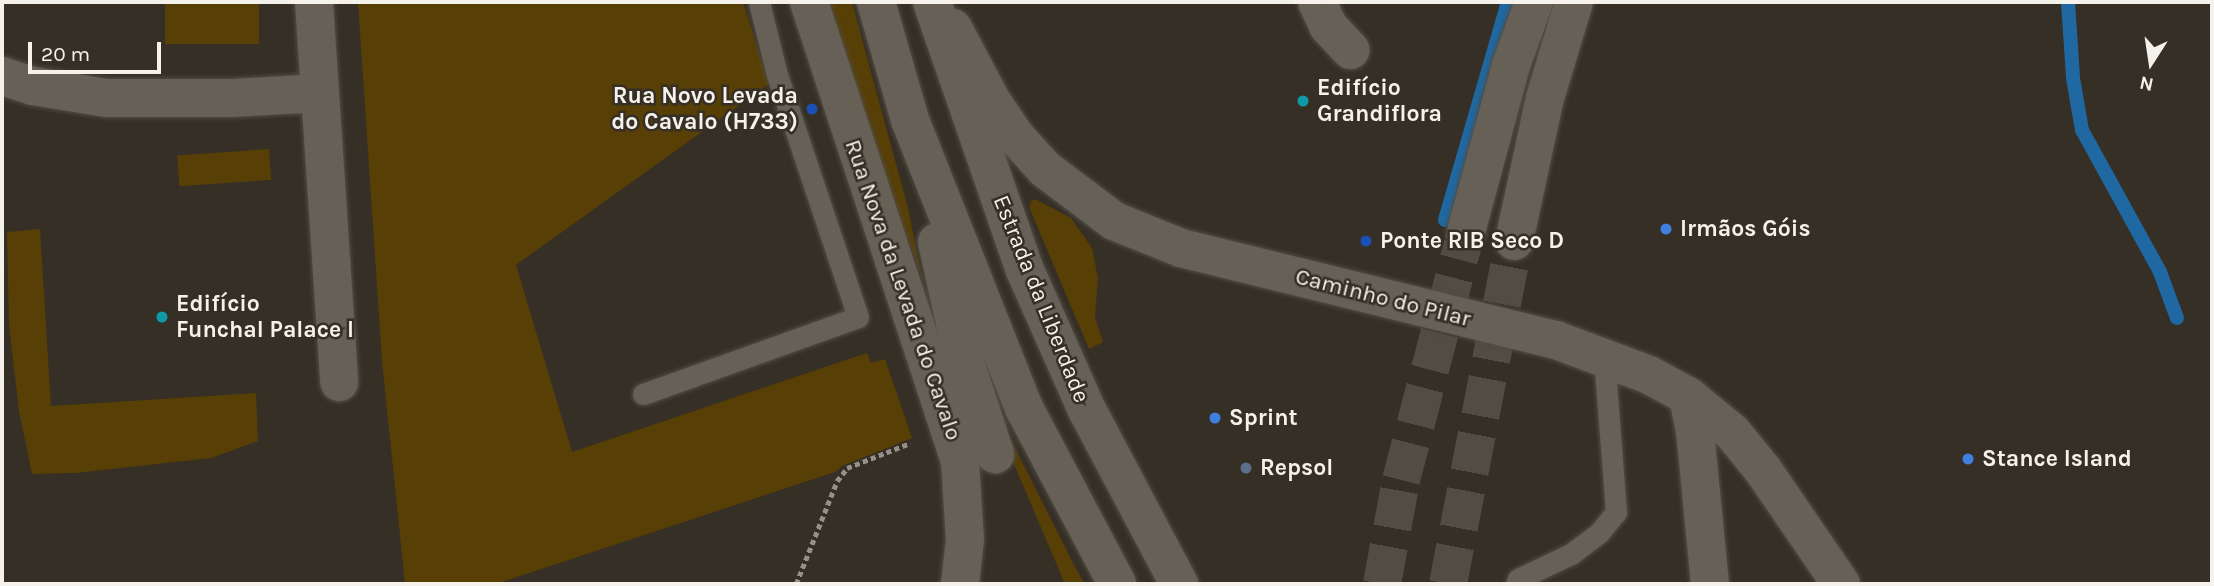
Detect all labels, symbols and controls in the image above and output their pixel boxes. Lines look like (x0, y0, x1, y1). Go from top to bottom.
scale bar (32, 28, 164, 72)
north arrow (2116, 28, 2186, 98)
text: 20 m (41, 42, 90, 66)
text: N (2138, 71, 2156, 96)
place label: Edifício Grandiflora (1317, 74, 1442, 128)
place label: Rua Novo Levada do Cavalo (H733) (611, 82, 798, 136)
marker: Edifício Grandiflora (1295, 93, 1311, 109)
marker: Rua Novo Levada do Cavalo (H733) (804, 101, 820, 117)
street label: Rua Nova da Levada do Cavalo (839, 136, 967, 444)
street label: Estrada da Liberdade (987, 191, 1095, 407)
place label: Irmãos Góis (1680, 215, 1811, 243)
marker: Irmãos Góis (1658, 221, 1674, 237)
place label: Ponte RIB Seco D (1380, 227, 1564, 255)
marker: Ponte RIB Seco D (1358, 233, 1374, 249)
street label: Caminho do Pilar (1293, 263, 1473, 333)
place label: Edifício Funchal Palace I (176, 290, 354, 344)
marker: Edifício Funchal Palace I (154, 309, 170, 325)
place label: Sprint (1229, 404, 1298, 432)
marker: Sprint (1207, 410, 1223, 426)
place label: Stance Island (1982, 445, 2132, 473)
marker: Stance Island (1960, 451, 1976, 467)
place label: Repsol (1260, 454, 1333, 482)
marker: Repsol (1238, 460, 1254, 476)

